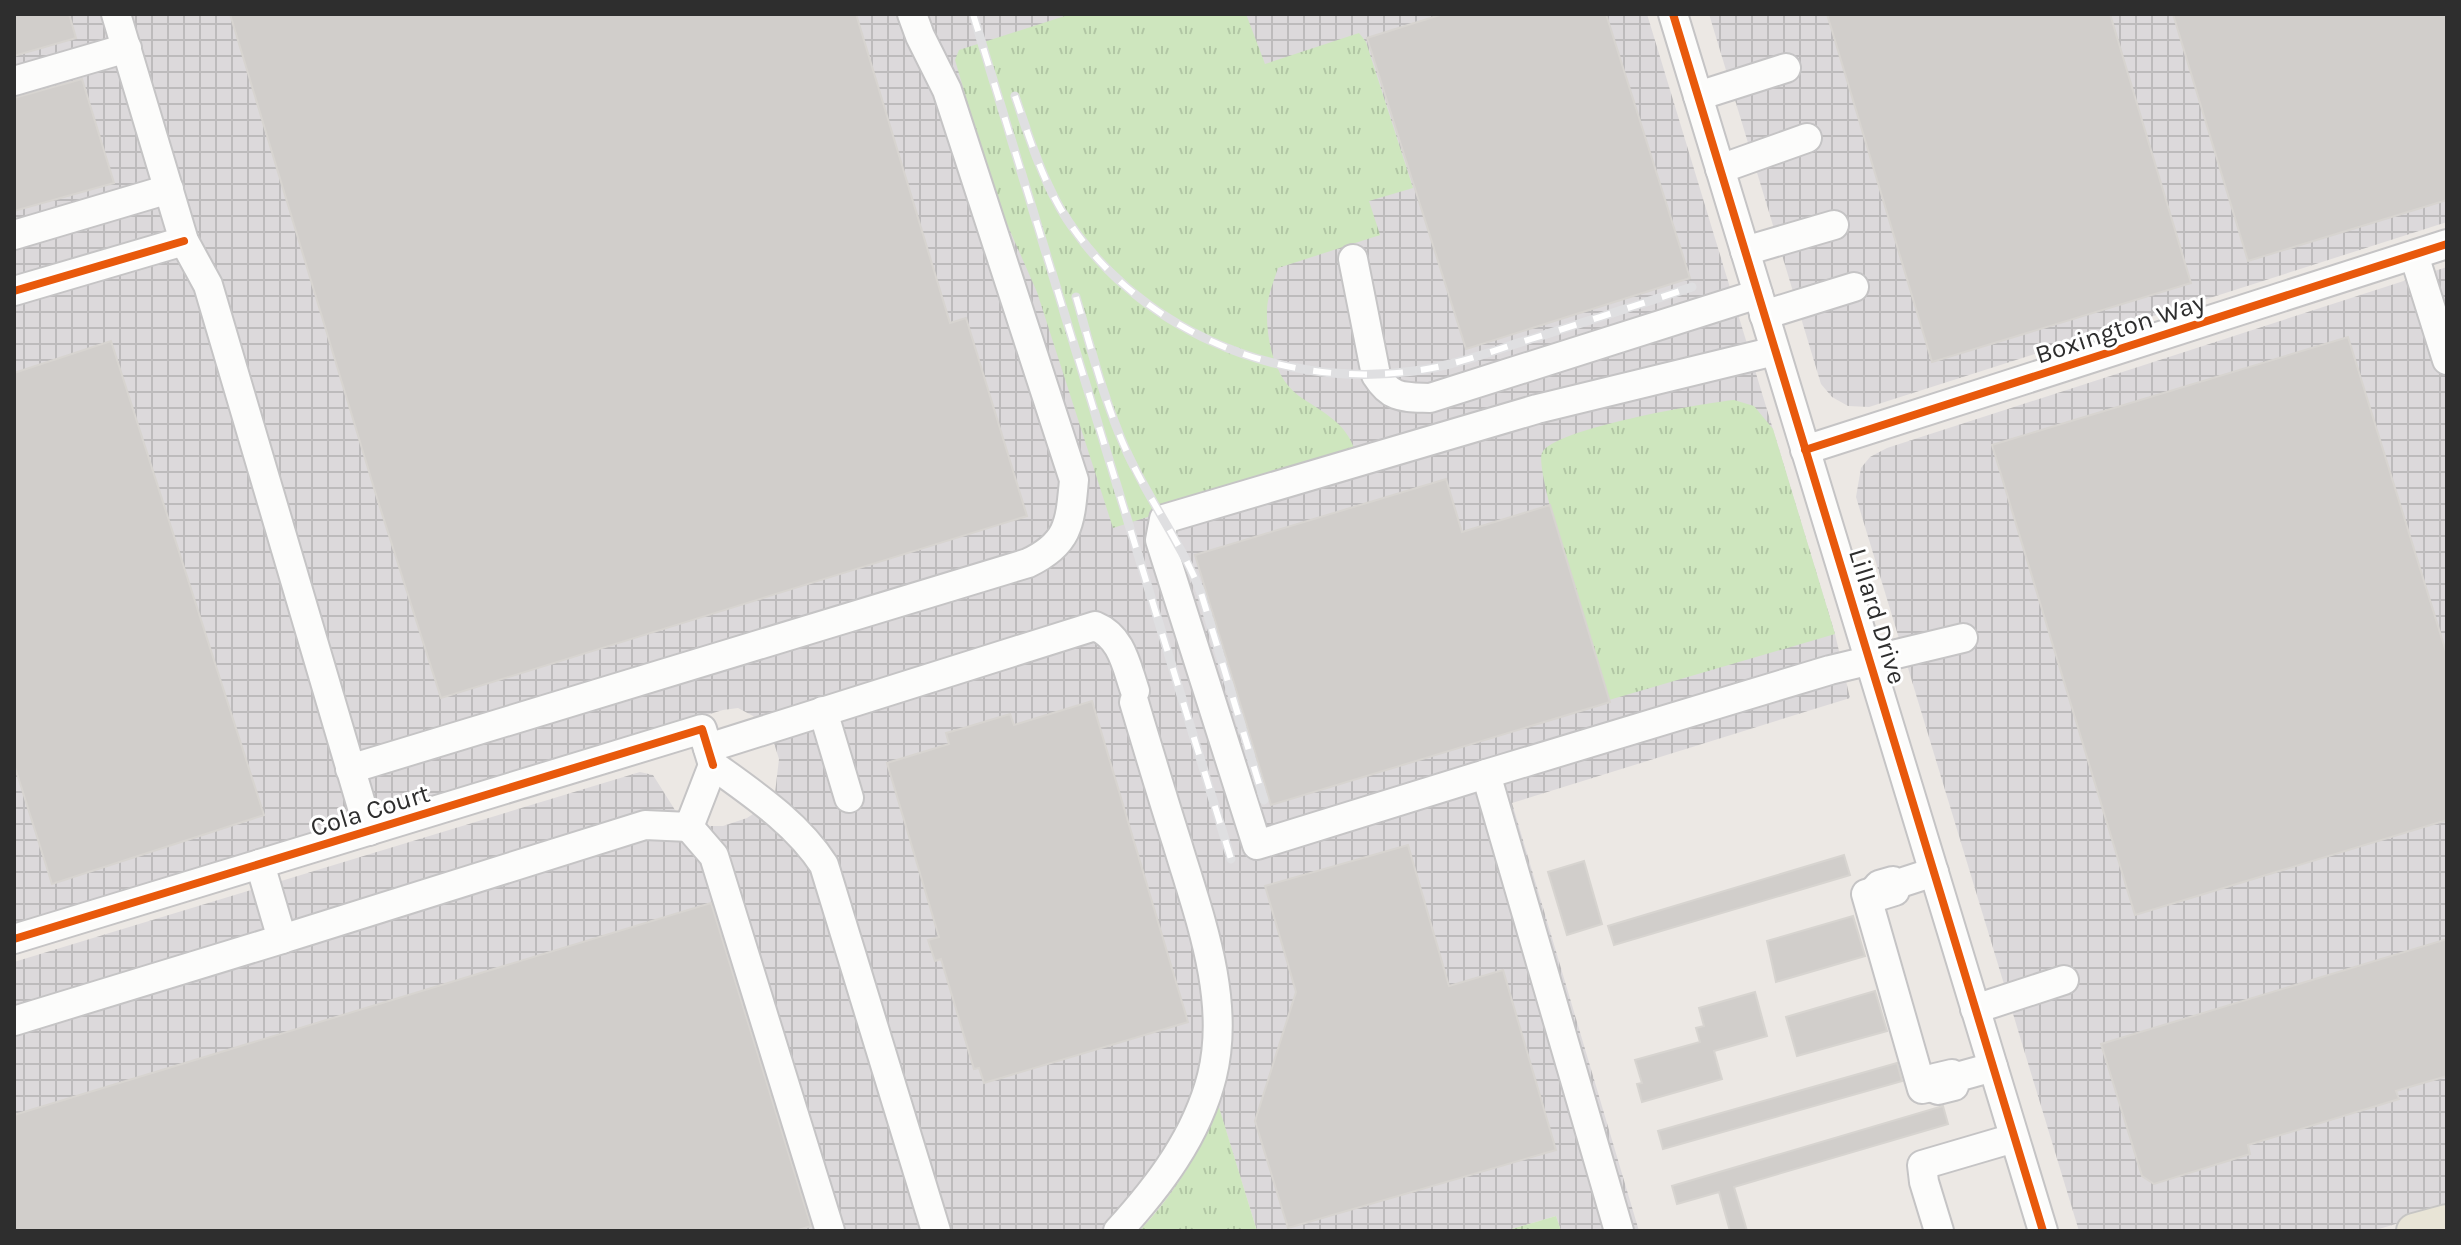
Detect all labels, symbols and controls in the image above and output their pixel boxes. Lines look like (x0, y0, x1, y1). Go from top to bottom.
street label: Boxington Way (2031, 286, 2209, 370)
street label: Lillard Drive (1842, 544, 1913, 688)
street label: Cola Court (307, 778, 434, 843)

